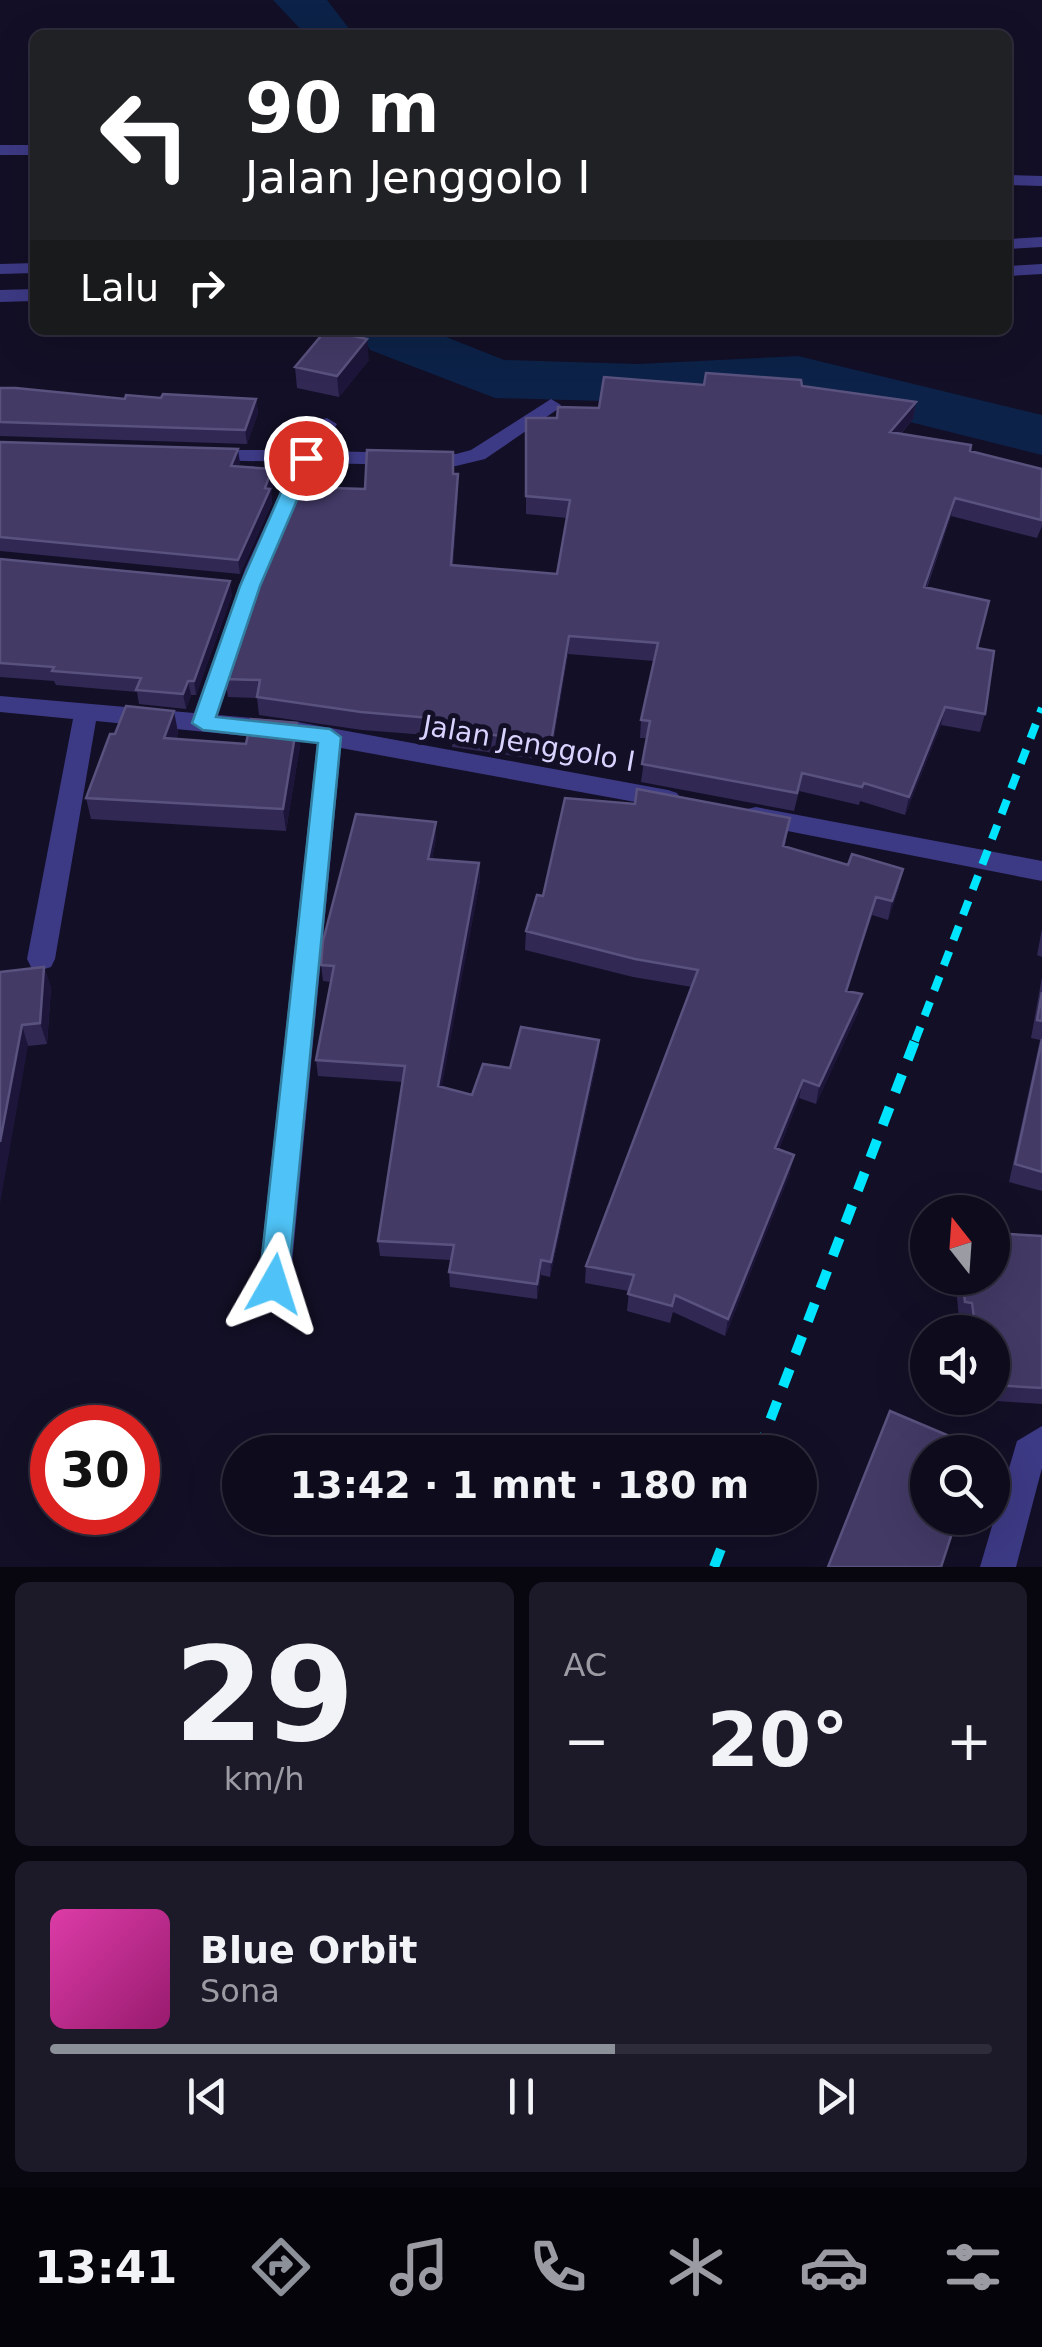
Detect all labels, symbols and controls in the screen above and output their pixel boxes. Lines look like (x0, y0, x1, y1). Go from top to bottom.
text: 90 m (245, 67, 440, 149)
icon: left (80, 70, 210, 200)
text: Jalan Jenggolo I (245, 151, 591, 204)
icon: right (179, 260, 234, 315)
text: Lalu (80, 266, 159, 310)
pin (264, 416, 349, 501)
icon: arrive (279, 431, 334, 486)
street label: Jalan Jenggolo I (418, 708, 638, 778)
north arrow (910, 1195, 1010, 1295)
map controls (910, 1195, 1010, 1535)
position arrow (222, 1232, 326, 1336)
button: sound (910, 1315, 1010, 1415)
speed limit sign: 30 (30, 1405, 160, 1535)
button: search (910, 1435, 1010, 1535)
text: 13:42 · 1 mnt · 180 m (290, 1463, 749, 1507)
text: 29 (174, 1619, 355, 1771)
text: AC (564, 1646, 607, 1684)
text: 20° (707, 1696, 849, 1784)
text: − (564, 1709, 610, 1773)
text: + (946, 1709, 992, 1773)
text: km/h (224, 1760, 305, 1798)
text: Blue Orbit (200, 1928, 417, 1972)
text: Sona (200, 1972, 280, 2010)
icon: previous (180, 2069, 235, 2124)
icon: pause (494, 2069, 549, 2124)
icon: next (808, 2069, 863, 2124)
icon: directions (246, 2232, 316, 2302)
icon: music (384, 2232, 454, 2302)
icon: phone (523, 2232, 593, 2302)
icon: climate (661, 2232, 731, 2302)
icon: car (799, 2232, 869, 2302)
icon: filters (938, 2232, 1008, 2302)
text: 13:41 (34, 2241, 177, 2294)

